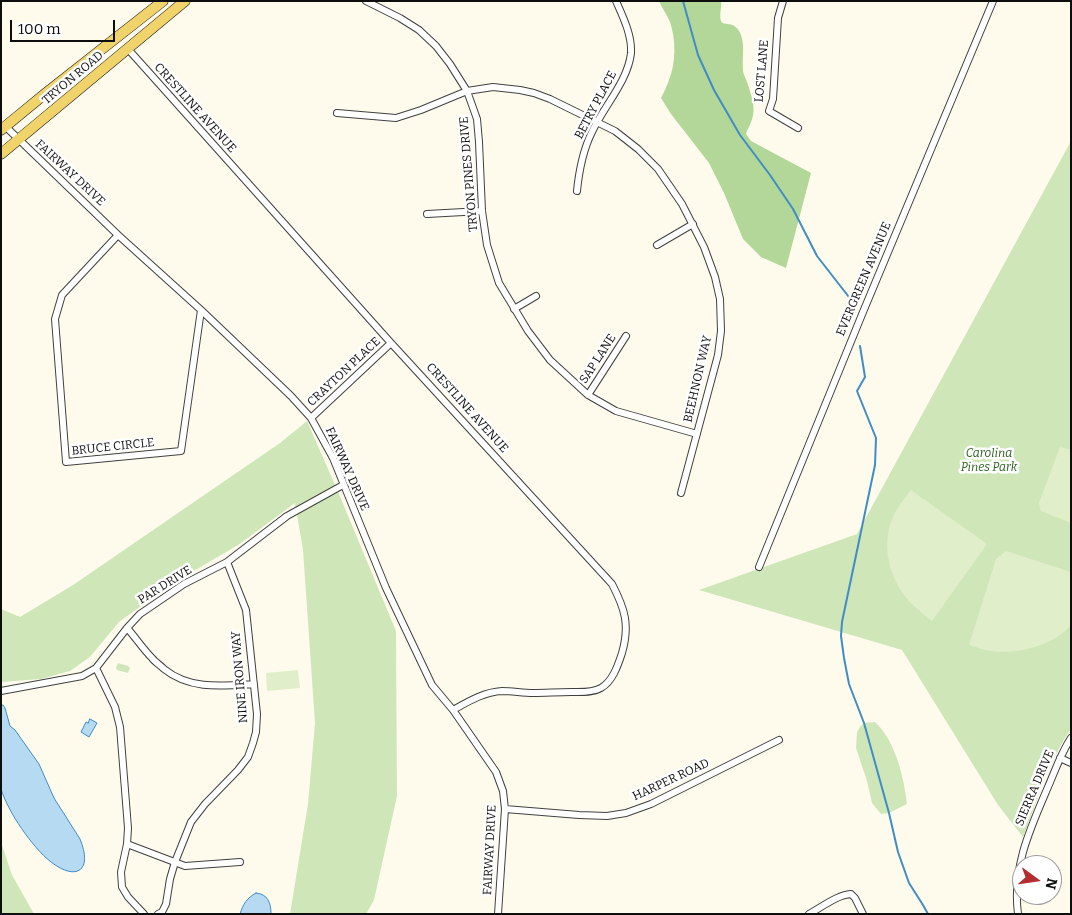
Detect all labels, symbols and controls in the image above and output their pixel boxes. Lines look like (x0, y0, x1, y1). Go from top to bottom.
scale bar (12, 10, 118, 42)
text: 100 m (18, 20, 61, 38)
street label: LOST LANE (752, 39, 772, 103)
street label: TRYON ROAD (40, 48, 106, 108)
street label: CRESTLINE AVENUE (151, 60, 239, 156)
street label: BETRY PLACE (572, 68, 620, 142)
street label: TRYON PINES DRIVE (457, 116, 481, 232)
street label: FAIRWAY DRIVE (32, 137, 108, 209)
street label: EVERGREEN AVENUE (833, 220, 895, 338)
street label: SAP LANE (577, 332, 619, 386)
street label: CRAYTON PLACE (304, 334, 384, 410)
street label: BEEHNON WAY (681, 334, 715, 424)
street label: CRESTLINE AVENUE (423, 360, 511, 456)
street label: FAIRWAY DRIVE (322, 425, 372, 513)
street label: BRUCE CIRCLE (71, 435, 155, 459)
park label: Carolina Pines Park (961, 447, 1017, 475)
street label: PAR DRIVE (135, 563, 195, 607)
street label: NINE IRON WAY (229, 630, 251, 724)
street label: SIERRA DRIVE (1013, 748, 1057, 828)
street label: HARPER ROAD (630, 756, 712, 804)
street label: FAIRWAY DRIVE (480, 805, 500, 895)
north arrow (1012, 855, 1062, 905)
text: N (1042, 876, 1061, 891)

